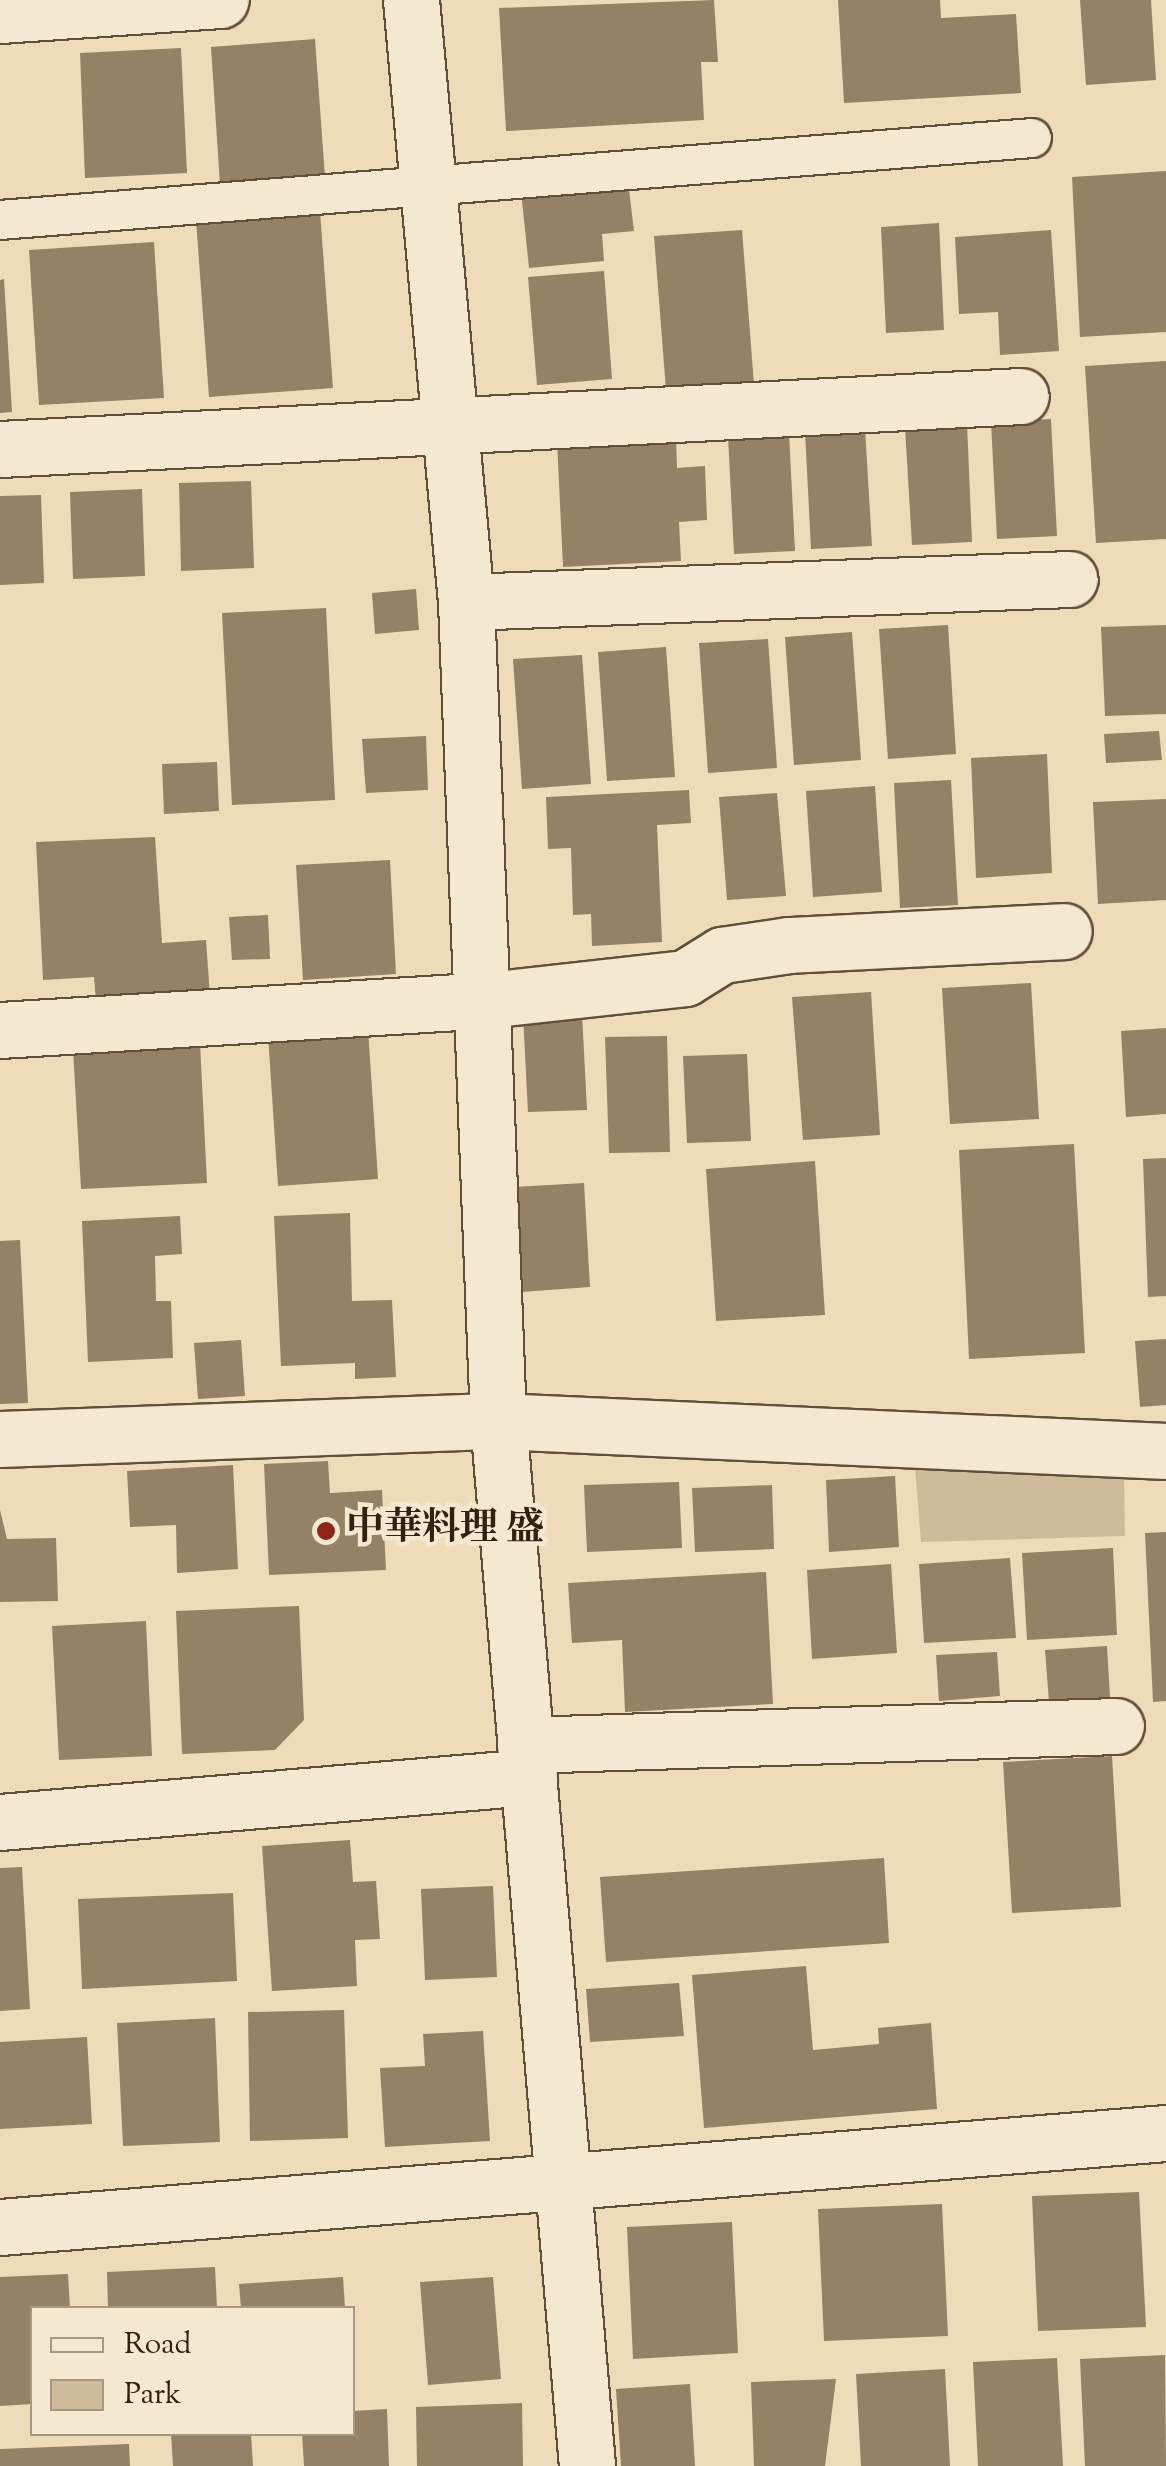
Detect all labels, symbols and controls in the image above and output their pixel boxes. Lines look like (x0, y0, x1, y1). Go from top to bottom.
place label: 中華料理 盛 (346, 1508, 544, 1554)
marker: 中華料理 盛 (315, 1520, 337, 1542)
legend (30, 2306, 355, 2436)
text: Road (124, 2324, 191, 2367)
text: Park (124, 2374, 181, 2417)

